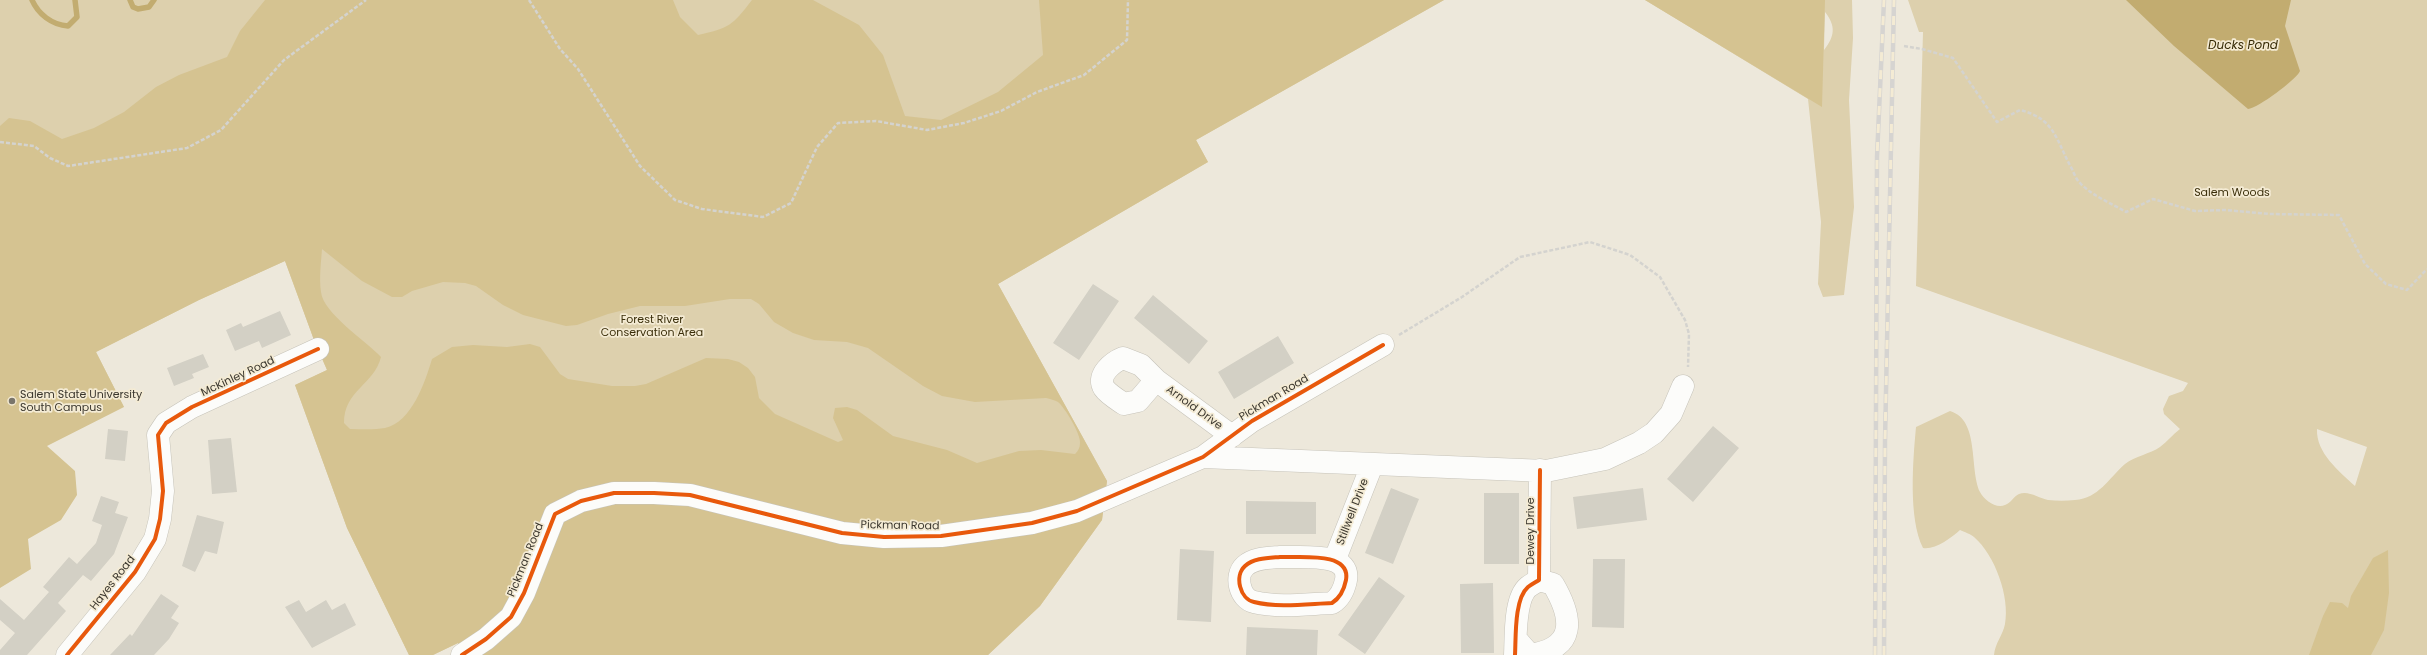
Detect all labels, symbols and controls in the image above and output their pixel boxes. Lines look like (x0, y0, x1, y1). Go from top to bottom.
water label: Ducks Pond (2208, 39, 2278, 53)
park label: Salem Woods (2194, 186, 2270, 200)
park label: Forest River Conservation Area (601, 313, 703, 339)
street label: McKinley Road (199, 354, 277, 400)
street label: Pickman Road (1237, 372, 1311, 424)
street label: Arnold Drive (1163, 383, 1225, 433)
place label: Salem State University South Campus (20, 388, 142, 414)
marker: Salem State University South Campus (7, 396, 17, 406)
street label: Stillwell Drive (1334, 477, 1372, 547)
street label: Dewey Drive (1524, 497, 1538, 565)
street label: Pickman Road (861, 519, 939, 533)
street label: Pickman Road (505, 521, 547, 599)
street label: Hayes Road (88, 553, 138, 613)

